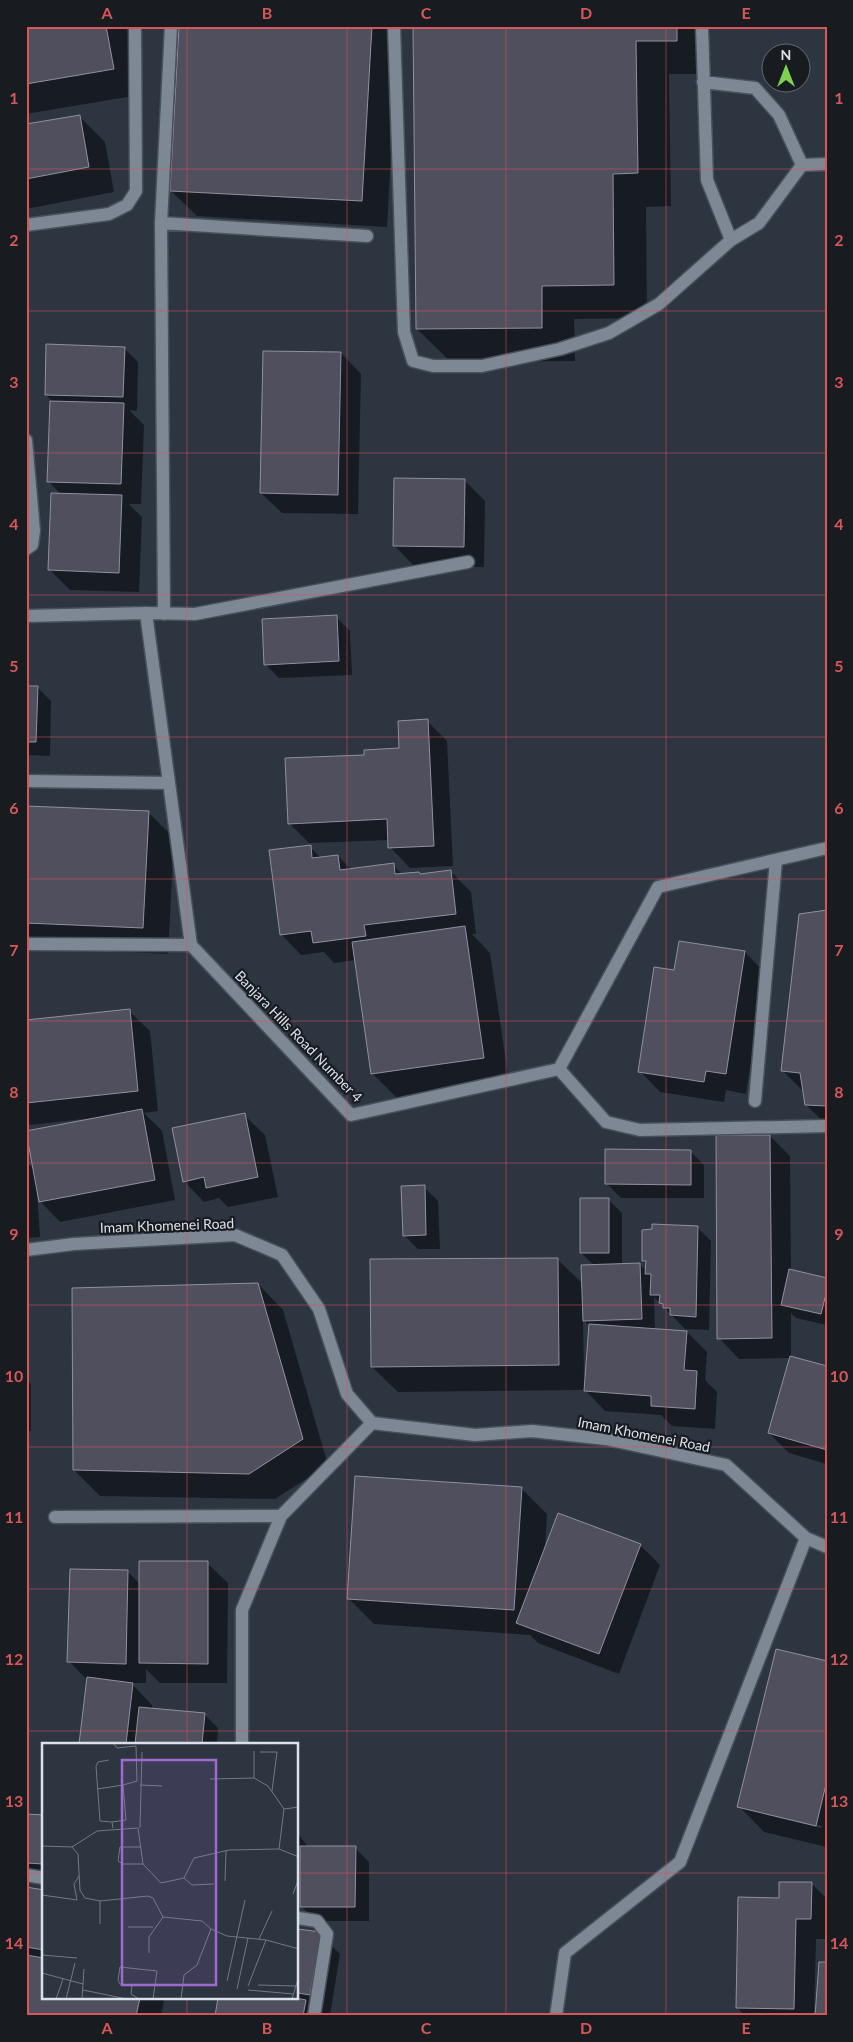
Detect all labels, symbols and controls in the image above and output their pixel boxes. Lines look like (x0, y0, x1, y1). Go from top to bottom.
text: A (100, 3, 113, 22)
text: B (262, 3, 272, 22)
text: C (421, 3, 432, 22)
text: D (580, 3, 592, 22)
text: E (741, 3, 751, 22)
north arrow (760, 42, 810, 92)
text: N (781, 46, 791, 63)
text: 1 (9, 88, 19, 107)
text: 1 (834, 88, 844, 107)
text: 2 (9, 230, 19, 249)
text: 2 (834, 230, 844, 249)
text: 3 (9, 372, 19, 391)
text: 3 (834, 372, 844, 391)
text: 4 (9, 514, 19, 533)
text: 4 (834, 514, 844, 533)
text: 5 (9, 656, 19, 675)
text: 5 (834, 656, 844, 675)
text: 6 (9, 798, 19, 817)
text: 6 (834, 798, 844, 817)
text: 7 (9, 940, 19, 959)
text: 7 (834, 940, 844, 959)
street label: Banjara Hills Road Number 4 (232, 967, 366, 1105)
text: 8 (9, 1082, 19, 1101)
text: 8 (834, 1082, 844, 1101)
street label: Imam Khomenei Road (99, 1214, 235, 1236)
text: 9 (9, 1224, 19, 1243)
text: 9 (834, 1224, 844, 1243)
text: 10 (5, 1366, 23, 1385)
text: 10 (830, 1366, 848, 1385)
street label: Imam Khomenei Road (576, 1413, 712, 1455)
text: 11 (5, 1507, 23, 1526)
text: 11 (830, 1507, 848, 1526)
text: 12 (5, 1649, 23, 1668)
text: 12 (830, 1649, 848, 1668)
inset map (42, 1743, 299, 2000)
text: 13 (5, 1791, 23, 1810)
text: 13 (830, 1791, 848, 1810)
text: 14 (5, 1933, 23, 1952)
text: 14 (830, 1933, 848, 1952)
text: A (100, 2018, 113, 2037)
text: B (262, 2018, 272, 2037)
text: C (421, 2018, 432, 2037)
text: D (580, 2018, 592, 2037)
text: E (741, 2018, 751, 2037)

